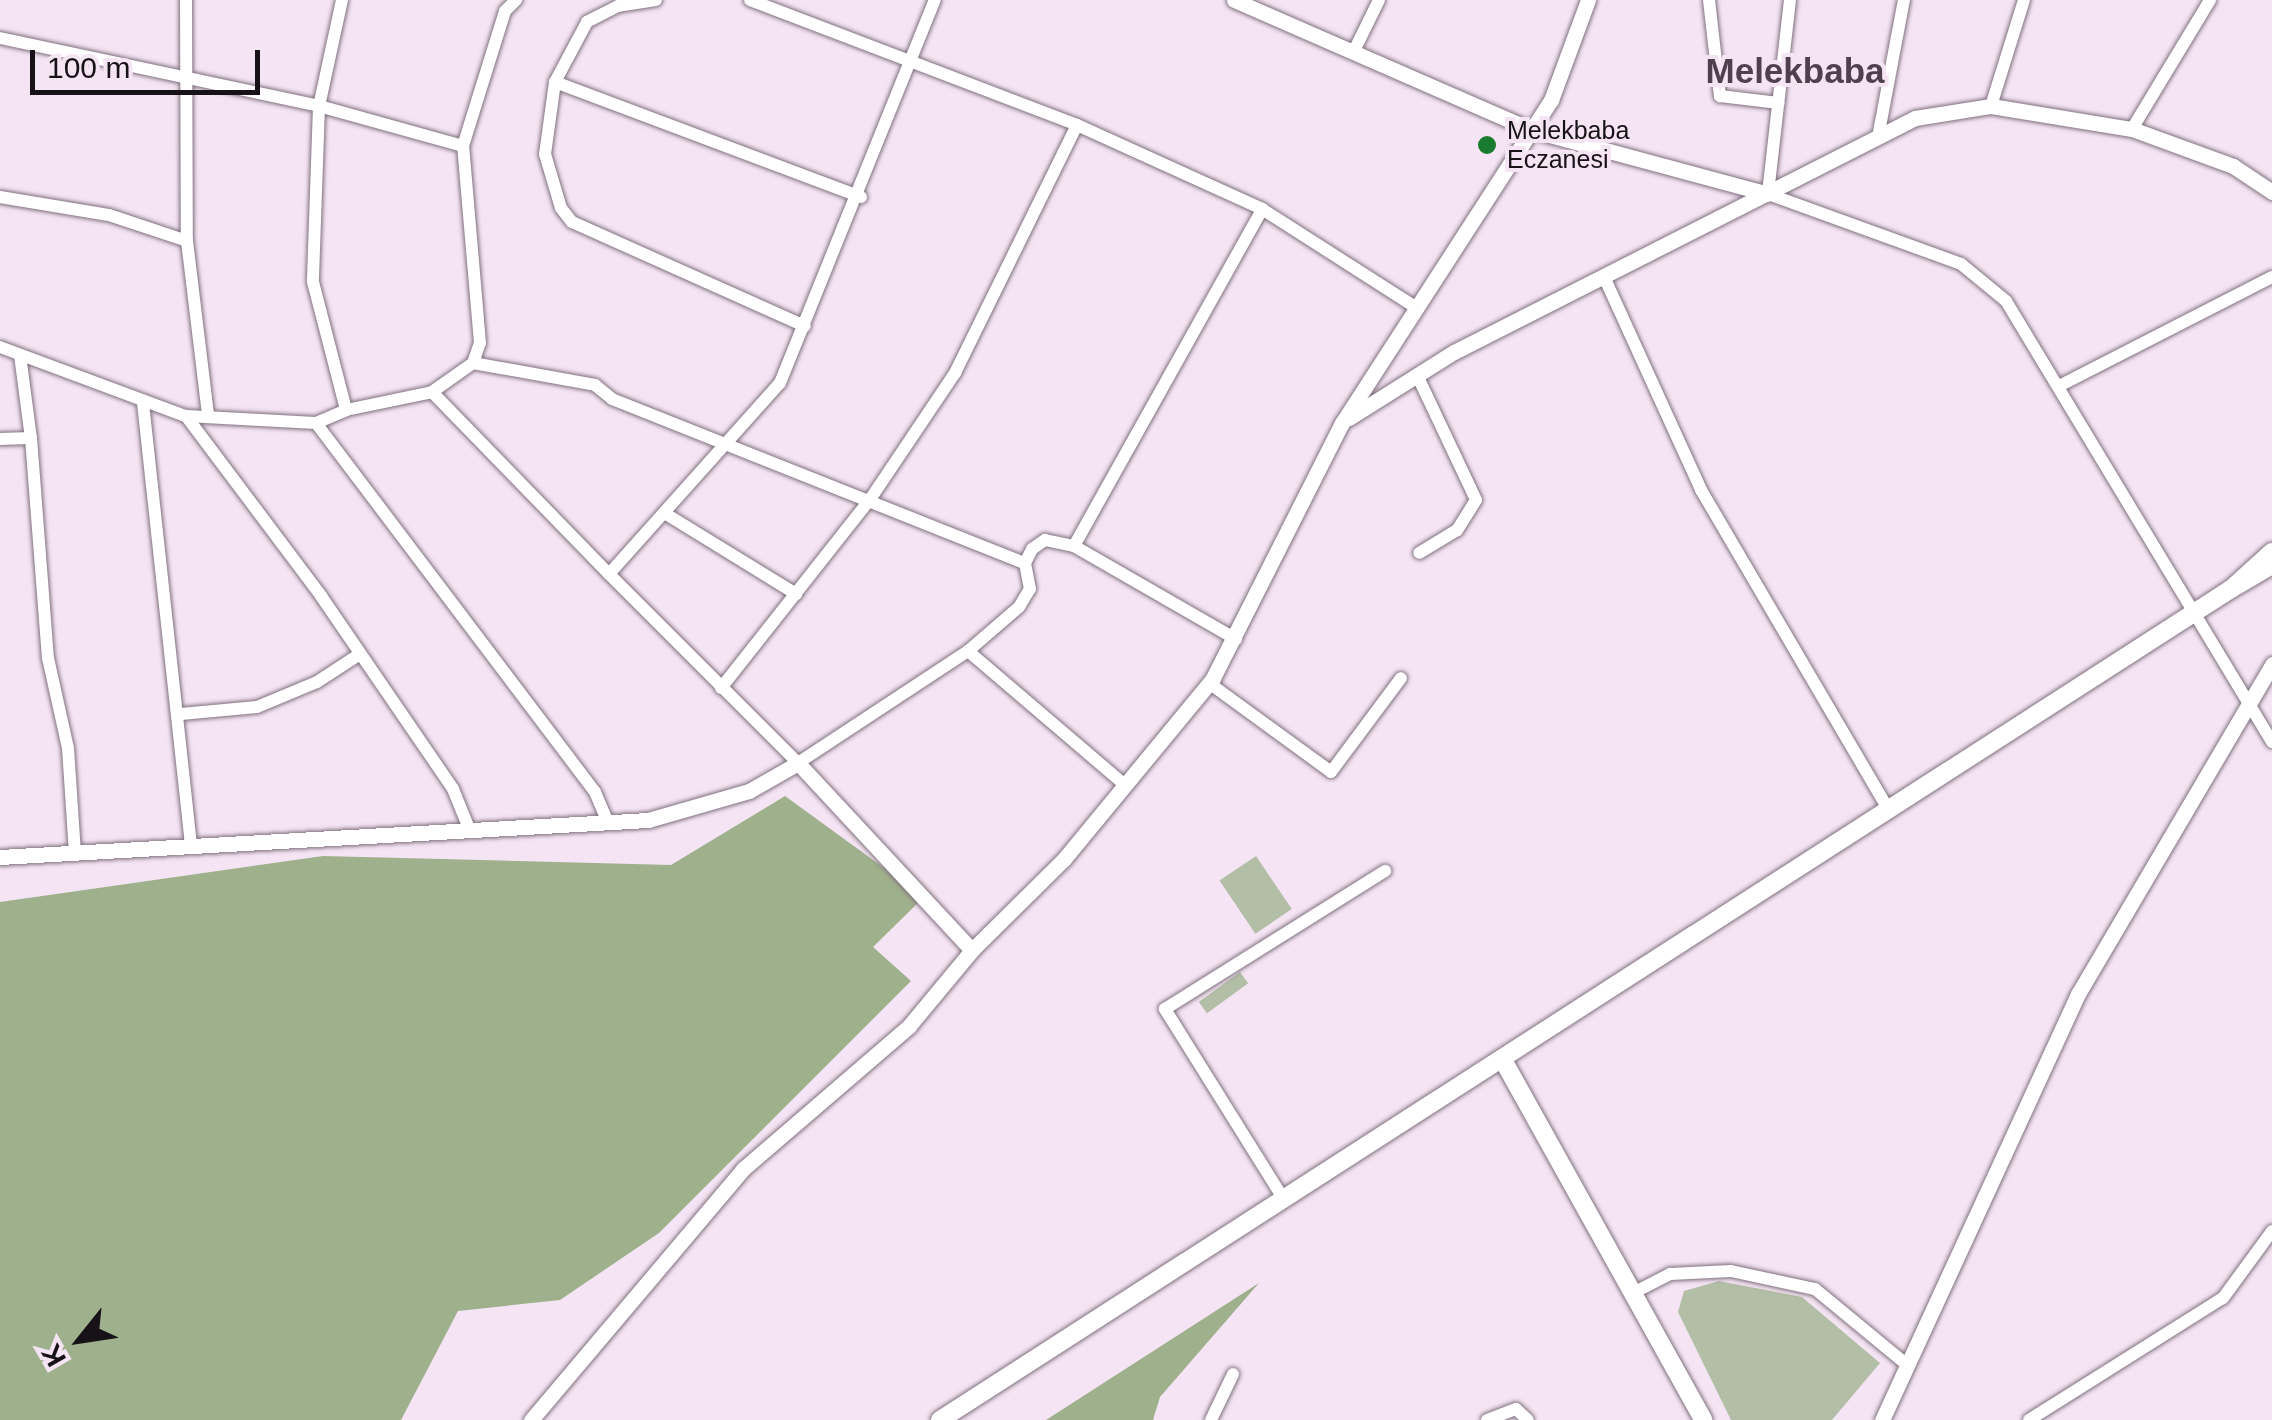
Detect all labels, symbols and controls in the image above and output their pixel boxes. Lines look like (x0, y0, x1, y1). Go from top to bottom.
scale bar (35, 30, 265, 92)
district label: Melekbaba (1706, 50, 1884, 92)
text: 100 m (47, 51, 130, 84)
place label: Melekbaba Eczanesi (1507, 116, 1629, 175)
marker: Melekbaba Eczanesi (1476, 134, 1498, 156)
north arrow (30, 1290, 130, 1390)
text: K (35, 1339, 72, 1372)

